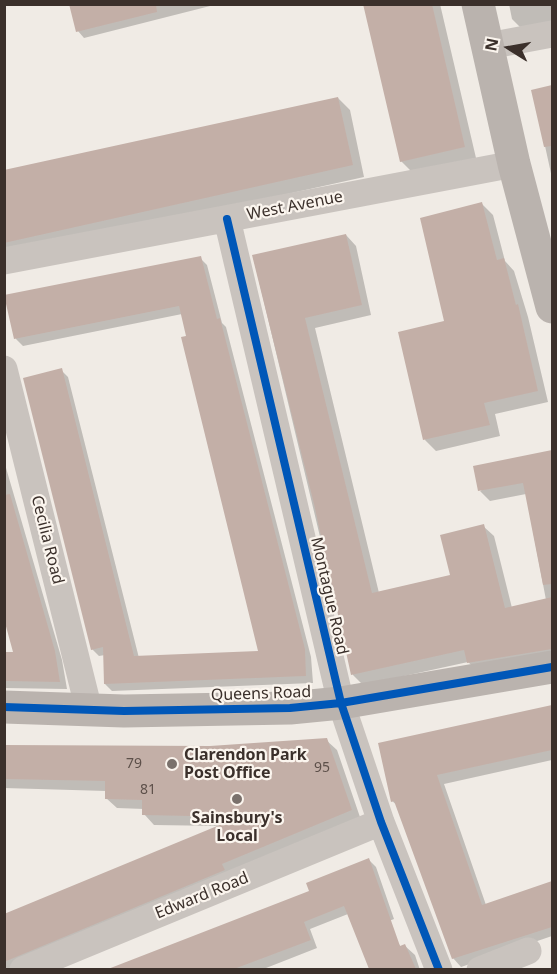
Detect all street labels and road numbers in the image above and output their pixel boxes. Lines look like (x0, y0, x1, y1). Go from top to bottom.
street label: West Avenue (245, 187, 345, 225)
street label: Cecilia Road (27, 494, 67, 586)
street label: Montague Road (306, 535, 352, 657)
street label: Queens Road (210, 683, 312, 705)
street label: Edward Road (152, 869, 252, 923)

